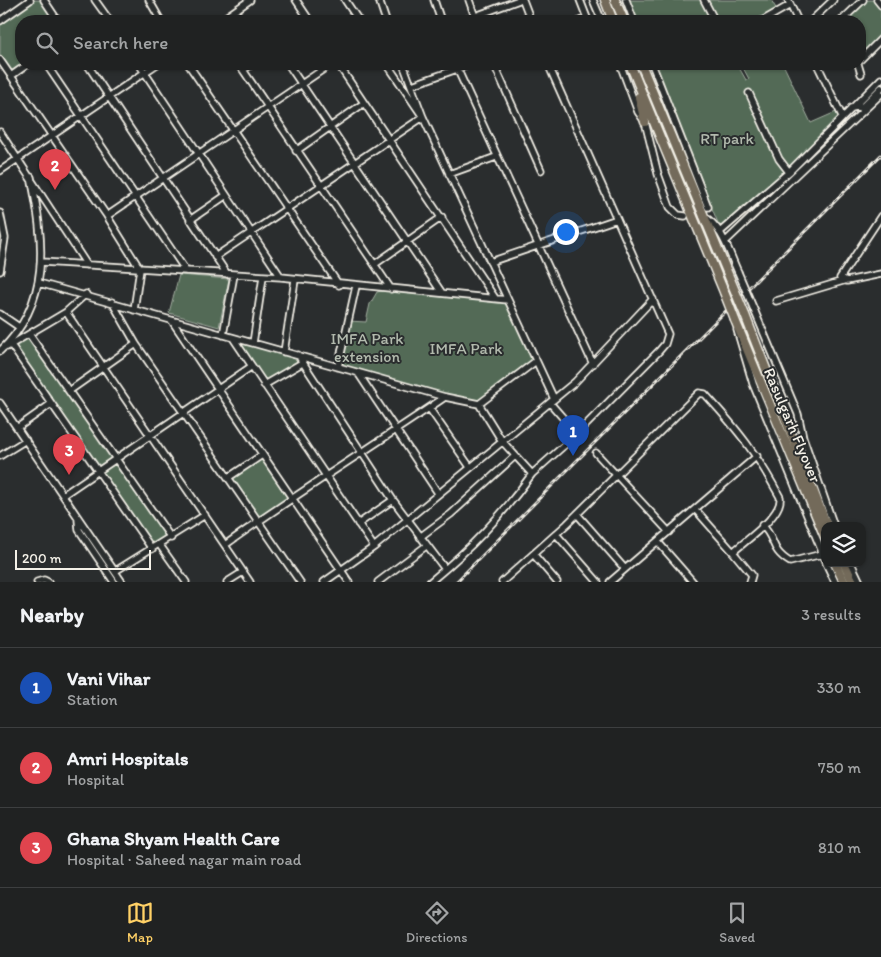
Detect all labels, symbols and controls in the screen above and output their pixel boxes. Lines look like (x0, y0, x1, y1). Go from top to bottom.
search box (15, 15, 866, 70)
icon: search (33, 29, 61, 57)
text: Search here (73, 31, 168, 54)
park label: RT park (700, 129, 754, 148)
pin: 2 (39, 149, 71, 190)
your location (553, 219, 579, 245)
park label: IMFA Park extension (331, 329, 403, 366)
park label: IMFA Park (430, 339, 502, 358)
street label: Rasulgarh Flyover (760, 365, 826, 486)
pin: 1 (557, 415, 589, 456)
pin: 3 (53, 434, 85, 475)
map controls (821, 522, 866, 567)
button: layers (821, 522, 866, 567)
scale bar (15, 547, 151, 570)
text: 200 m (22, 550, 62, 567)
text: Nearby (20, 602, 84, 627)
text: 3 results (801, 605, 861, 624)
text: Vani Vihar (67, 667, 150, 690)
text: 1 (32, 678, 40, 697)
text: 330 m (817, 678, 861, 697)
text: Station (67, 690, 118, 709)
text: Amri Hospitals (67, 747, 189, 770)
text: 2 (32, 758, 40, 777)
text: 750 m (818, 758, 861, 777)
text: Hospital (67, 770, 124, 789)
text: Ghana Shyam Health Care (67, 827, 280, 850)
text: 3 (32, 838, 40, 857)
text: 810 m (818, 838, 861, 857)
text: Hospital · Saheed nagar main road (67, 850, 301, 869)
tab: Map (126, 899, 154, 946)
tab: Directions (406, 899, 467, 946)
tab: Saved (719, 899, 755, 946)

